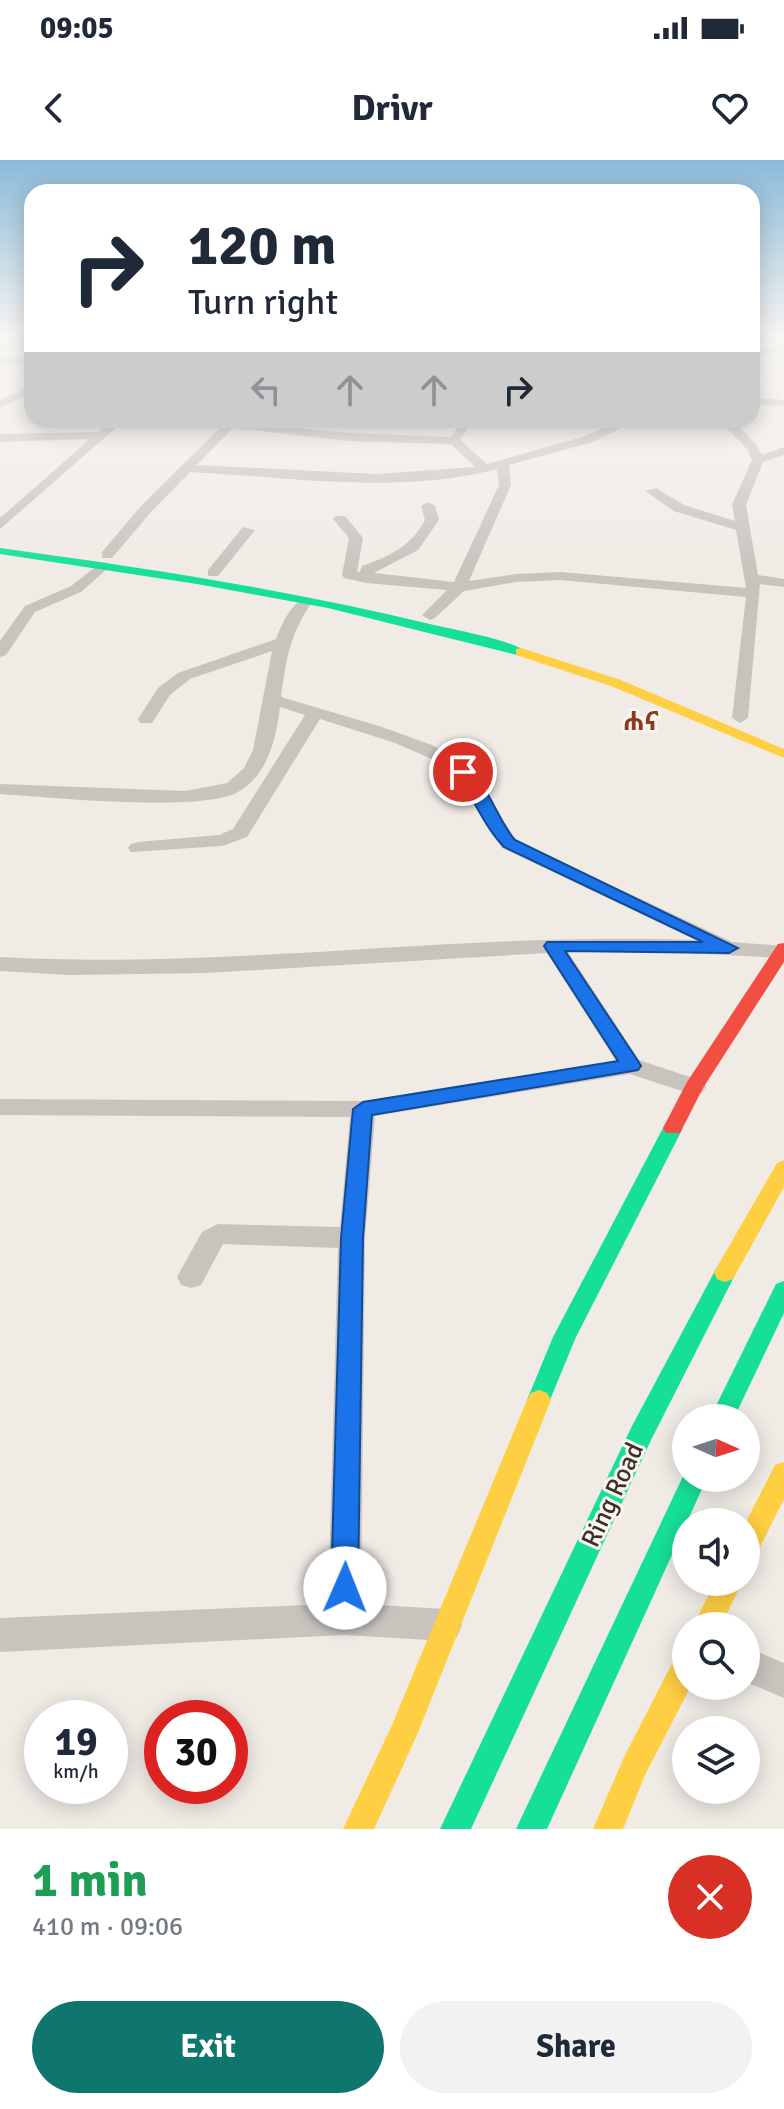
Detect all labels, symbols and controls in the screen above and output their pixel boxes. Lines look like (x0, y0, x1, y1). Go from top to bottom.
text: 09:05 (40, 10, 114, 47)
icon: back (32, 86, 76, 130)
text: Drivr (351, 86, 433, 131)
icon: heart (708, 86, 752, 130)
text: 120 m (188, 211, 336, 280)
icon: right (56, 216, 160, 320)
text: Turn right (188, 280, 338, 325)
icon: left (244, 368, 288, 412)
icon: ahead (328, 368, 372, 412)
icon: ahead (412, 368, 456, 412)
icon: right (496, 368, 540, 412)
district label: ሐና (623, 706, 659, 738)
pin (429, 738, 497, 806)
icon: arrive (441, 750, 485, 794)
north arrow (672, 1404, 760, 1492)
map controls (672, 1404, 760, 1804)
street label: Ring Road (575, 1438, 651, 1552)
button: sound (672, 1508, 760, 1596)
position arrow (303, 1546, 387, 1630)
button: search (672, 1612, 760, 1700)
speed limit sign: 30 (144, 1700, 248, 1804)
button: layers (672, 1716, 760, 1804)
text: 19 (54, 1717, 98, 1767)
text: km/h (53, 1759, 99, 1784)
text: 1 min (32, 1851, 148, 1910)
button: close (668, 1855, 752, 1939)
text: 410 m · 09:06 (32, 1911, 183, 1943)
button: Exit (32, 2001, 384, 2093)
button: Share (400, 2001, 752, 2093)

